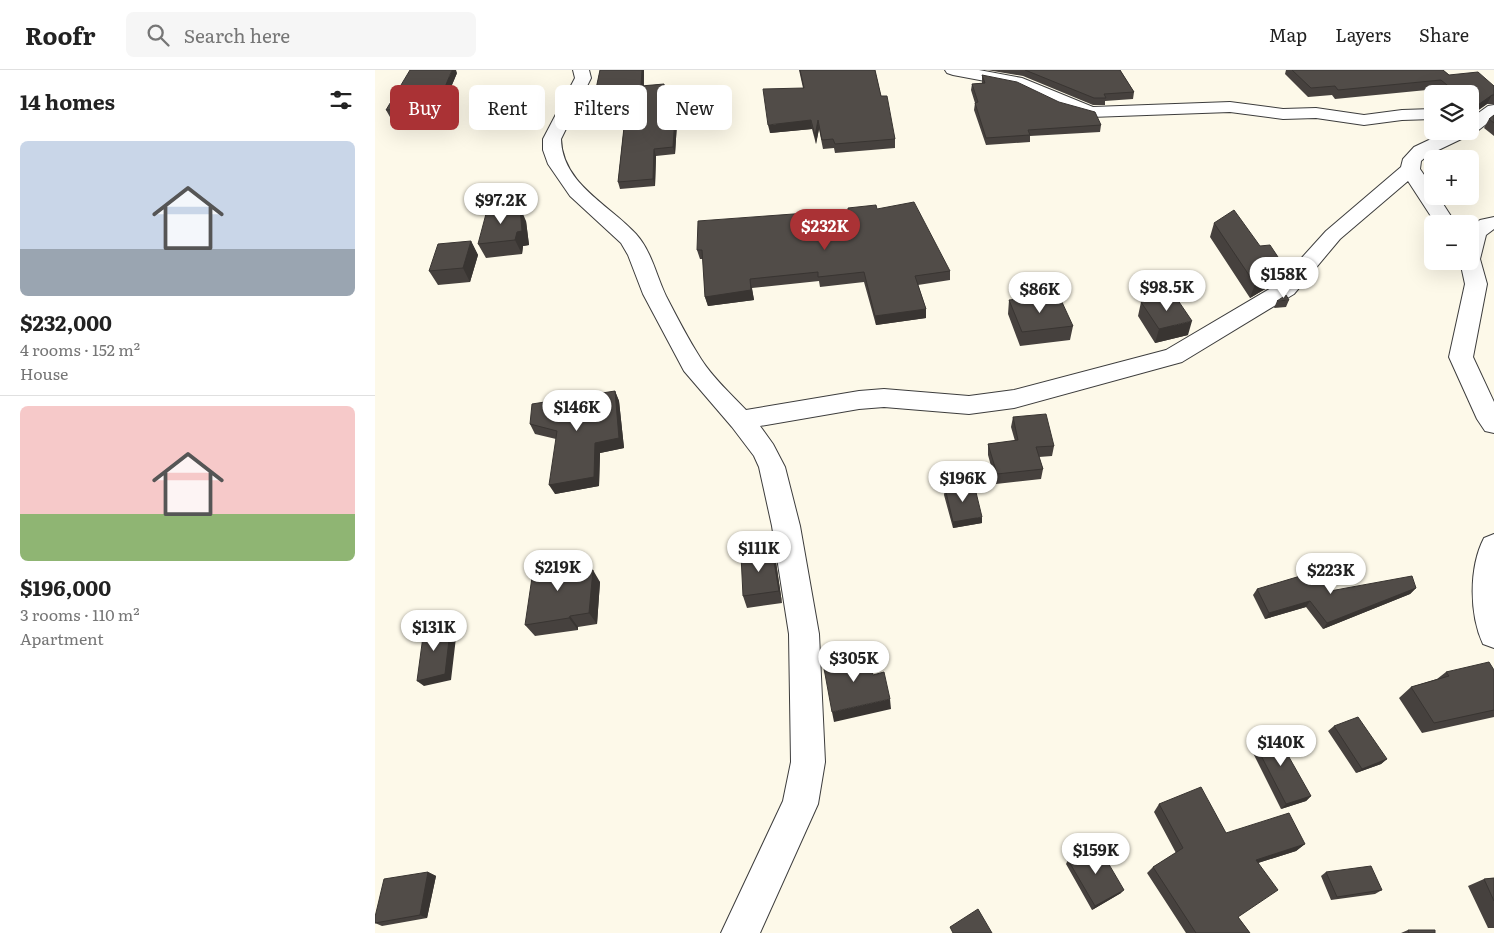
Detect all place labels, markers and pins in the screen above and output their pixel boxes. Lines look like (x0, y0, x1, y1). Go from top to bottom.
pin: $97.2K (460, 182, 542, 225)
pin: $232K (790, 208, 860, 251)
pin: $158K (1249, 256, 1319, 299)
pin: $98.5K (1126, 270, 1208, 312)
pin: $86K (1010, 272, 1070, 314)
pin: $146K (542, 390, 612, 432)
pin: $196K (928, 460, 998, 503)
pin: $111K (724, 530, 794, 573)
pin: $219K (523, 550, 593, 592)
pin: $223K (1296, 552, 1366, 595)
pin: $131K (399, 610, 469, 652)
pin: $305K (819, 640, 889, 683)
pin: $140K (1246, 724, 1316, 767)
pin: $159K (1061, 832, 1131, 875)

